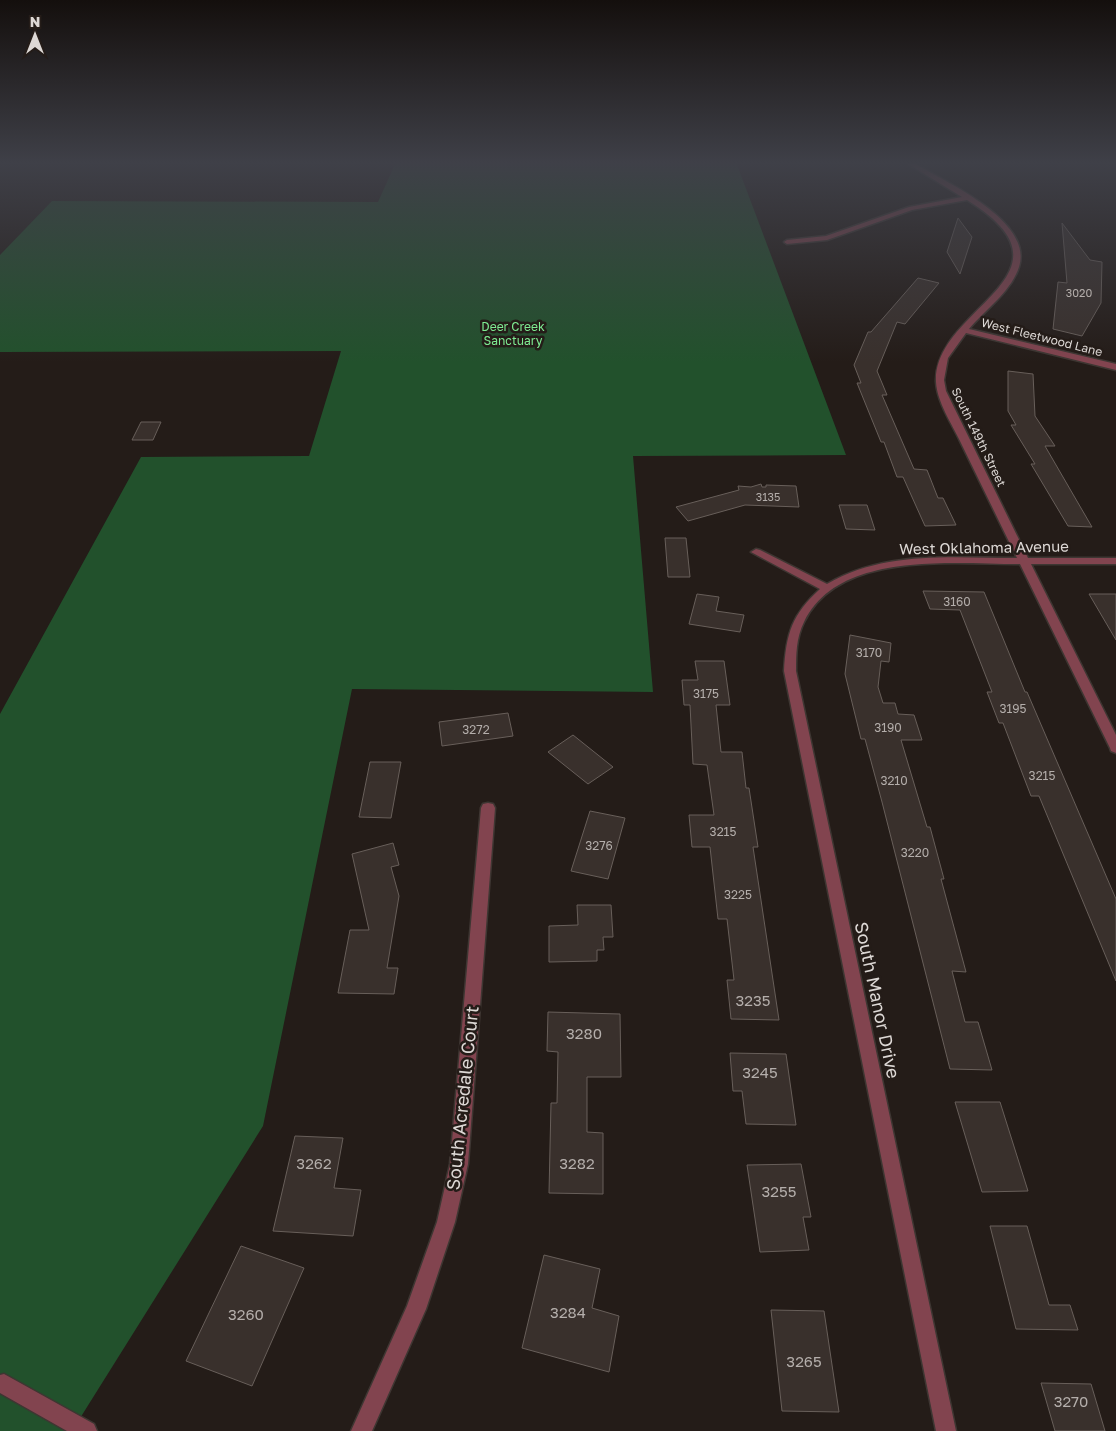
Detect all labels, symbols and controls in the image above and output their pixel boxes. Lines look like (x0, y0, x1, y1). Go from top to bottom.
north arrow (10, 10, 60, 60)
text: N (30, 13, 40, 30)
house number: 3020 (1066, 286, 1092, 299)
street label: West Fleetwood Lane (980, 315, 1104, 359)
park label: Deer Creek Sanctuary (481, 319, 545, 348)
street label: South 149th Street (948, 385, 1010, 489)
house number: 3135 (756, 490, 780, 503)
street label: West Oklahoma Avenue (899, 537, 1069, 557)
house number: 3160 (943, 594, 971, 609)
house number: 3170 (856, 645, 882, 660)
house number: 3175 (693, 686, 719, 701)
house number: 3195 (999, 701, 1027, 716)
house number: 3190 (874, 720, 902, 735)
house number: 3272 (462, 722, 490, 737)
house number: 3215 (1029, 768, 1055, 783)
house number: 3210 (880, 773, 908, 788)
house number: 3215 (710, 824, 736, 839)
house number: 3276 (585, 838, 613, 853)
house number: 3220 (901, 845, 929, 860)
house number: 3225 (724, 887, 752, 902)
street label: South Manor Drive (851, 920, 905, 1080)
house number: 3235 (736, 991, 770, 1009)
street label: South Acredale Court (441, 1005, 483, 1191)
house number: 3280 (566, 1024, 602, 1042)
house number: 3245 (742, 1063, 778, 1081)
house number: 3262 (296, 1154, 332, 1172)
house number: 3282 (559, 1154, 595, 1172)
house number: 3255 (762, 1182, 796, 1200)
house number: 3284 (550, 1303, 586, 1321)
house number: 3260 (228, 1305, 264, 1323)
house number: 3265 (786, 1352, 822, 1370)
house number: 3270 (1054, 1392, 1088, 1410)

